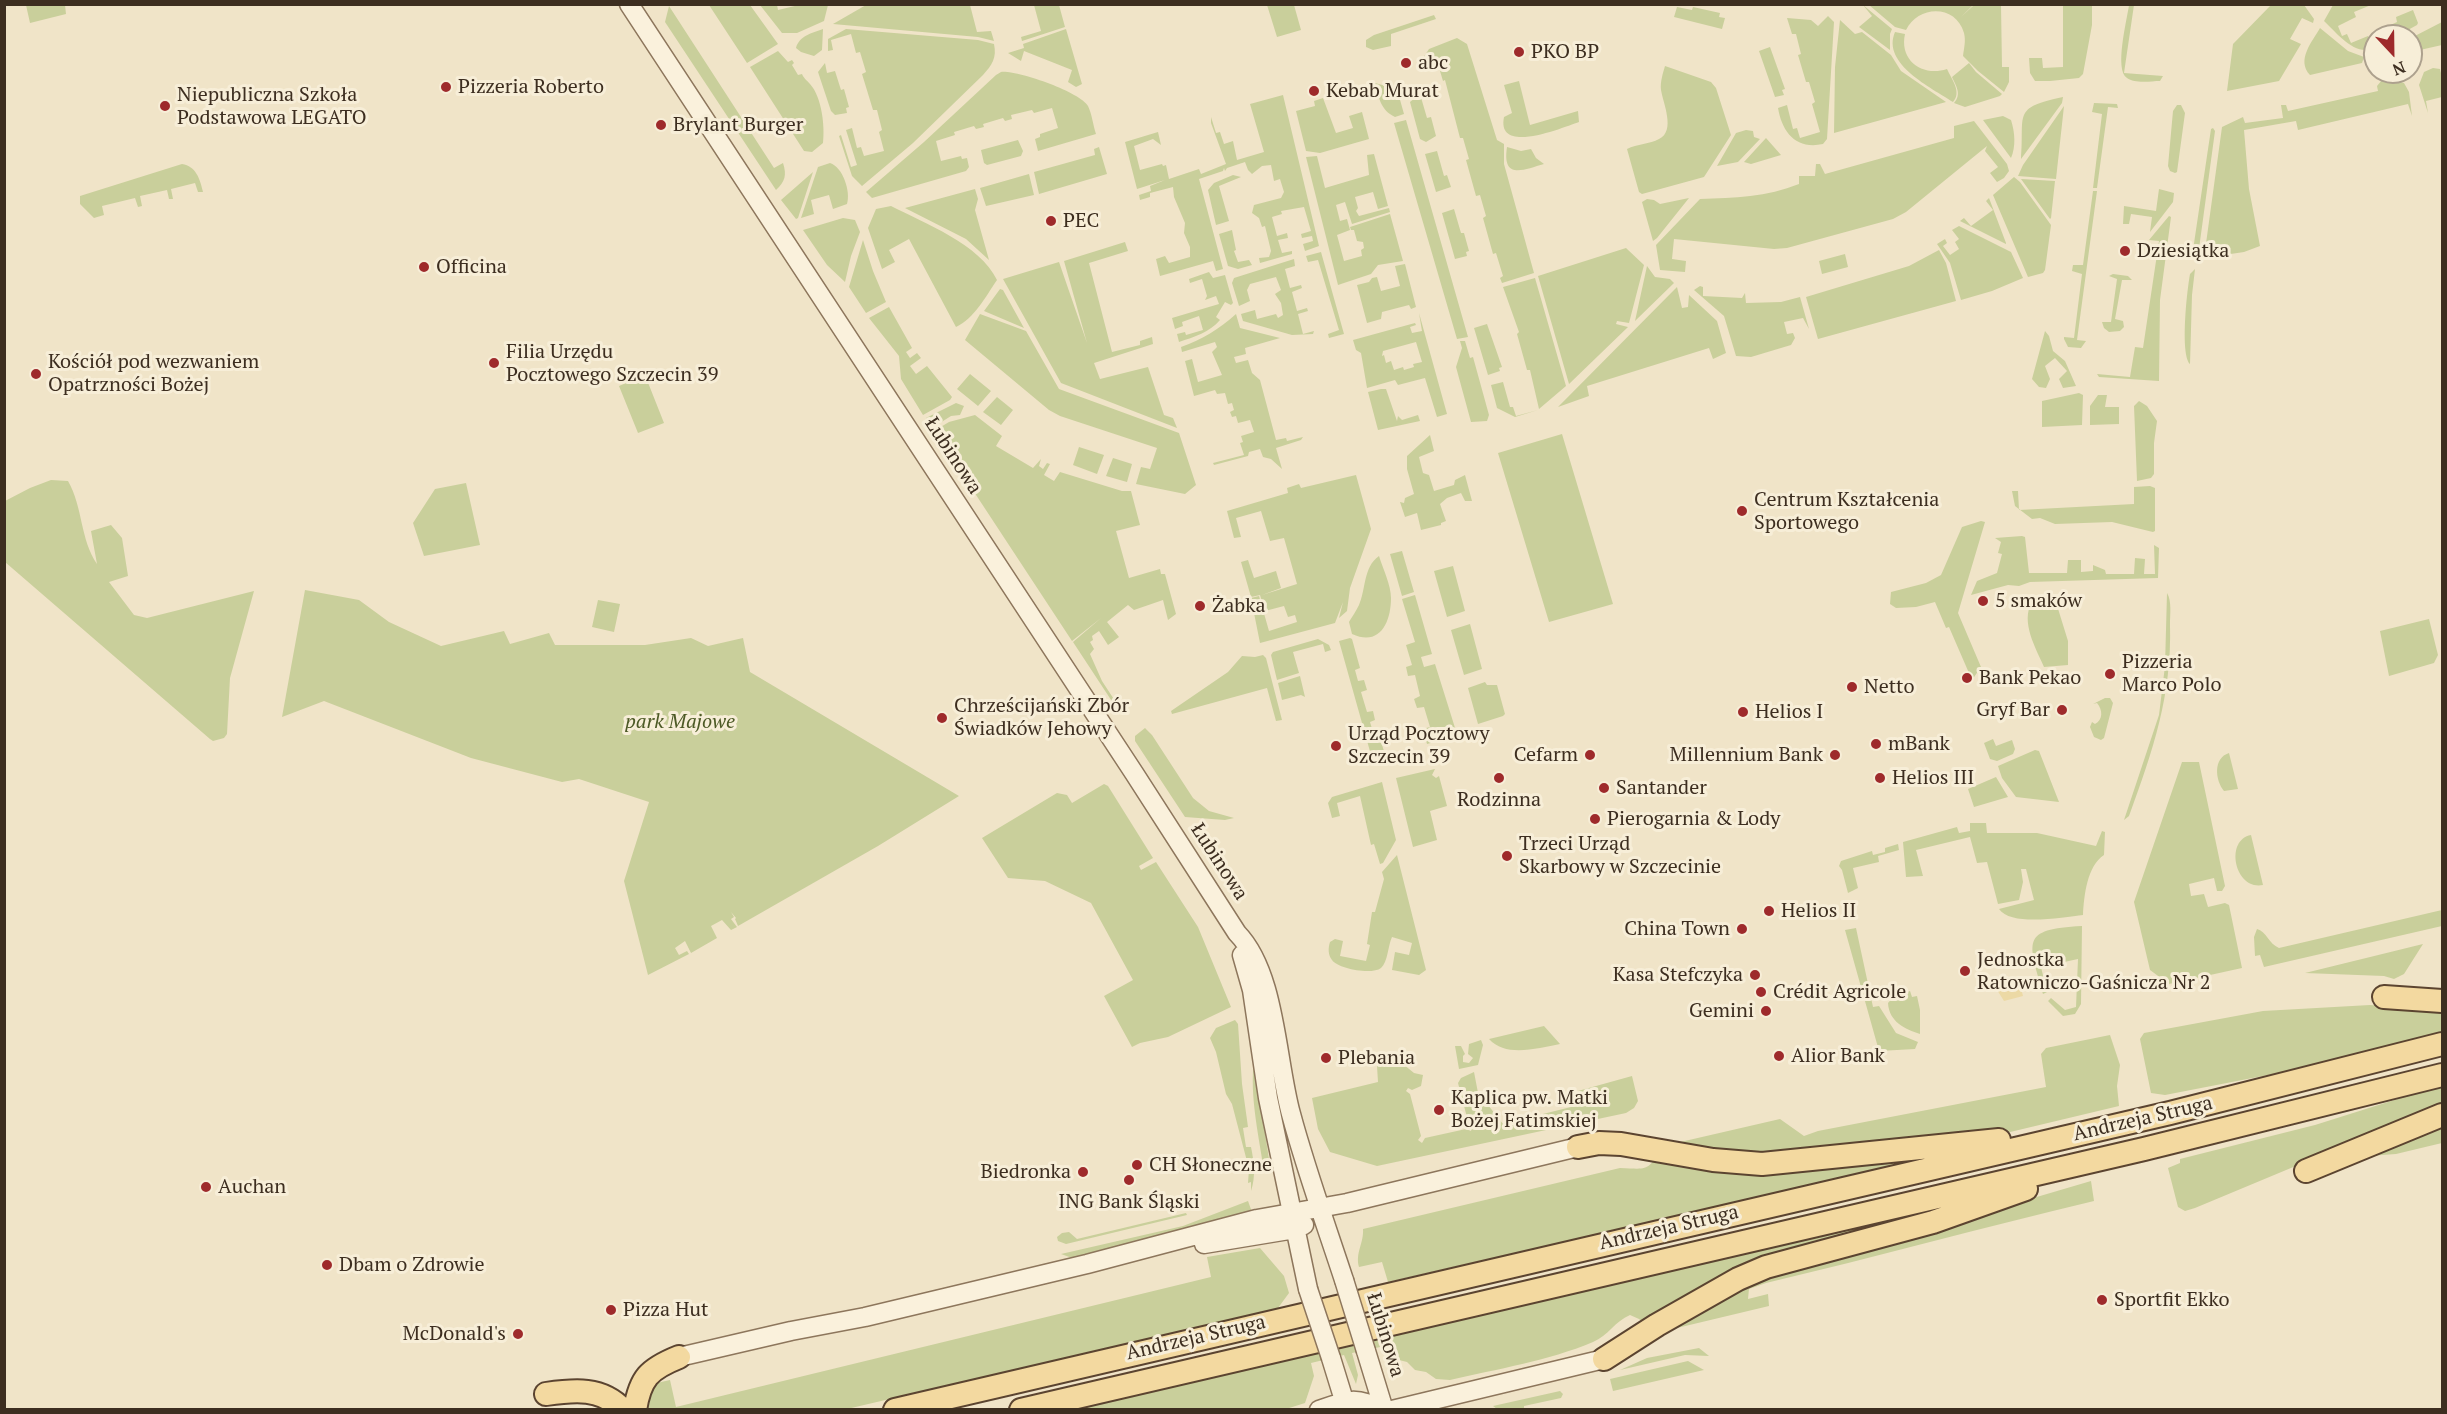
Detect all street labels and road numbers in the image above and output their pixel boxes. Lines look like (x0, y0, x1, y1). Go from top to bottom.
street label: Łubinowa (919, 413, 987, 499)
street label: Łubinowa (1185, 819, 1253, 905)
street label: Andrzeja Struga (2071, 1091, 2215, 1147)
street label: Andrzeja Struga (1597, 1200, 1741, 1256)
street label: Łubinowa (1361, 1290, 1409, 1380)
street label: Andrzeja Struga (1124, 1310, 1268, 1366)

